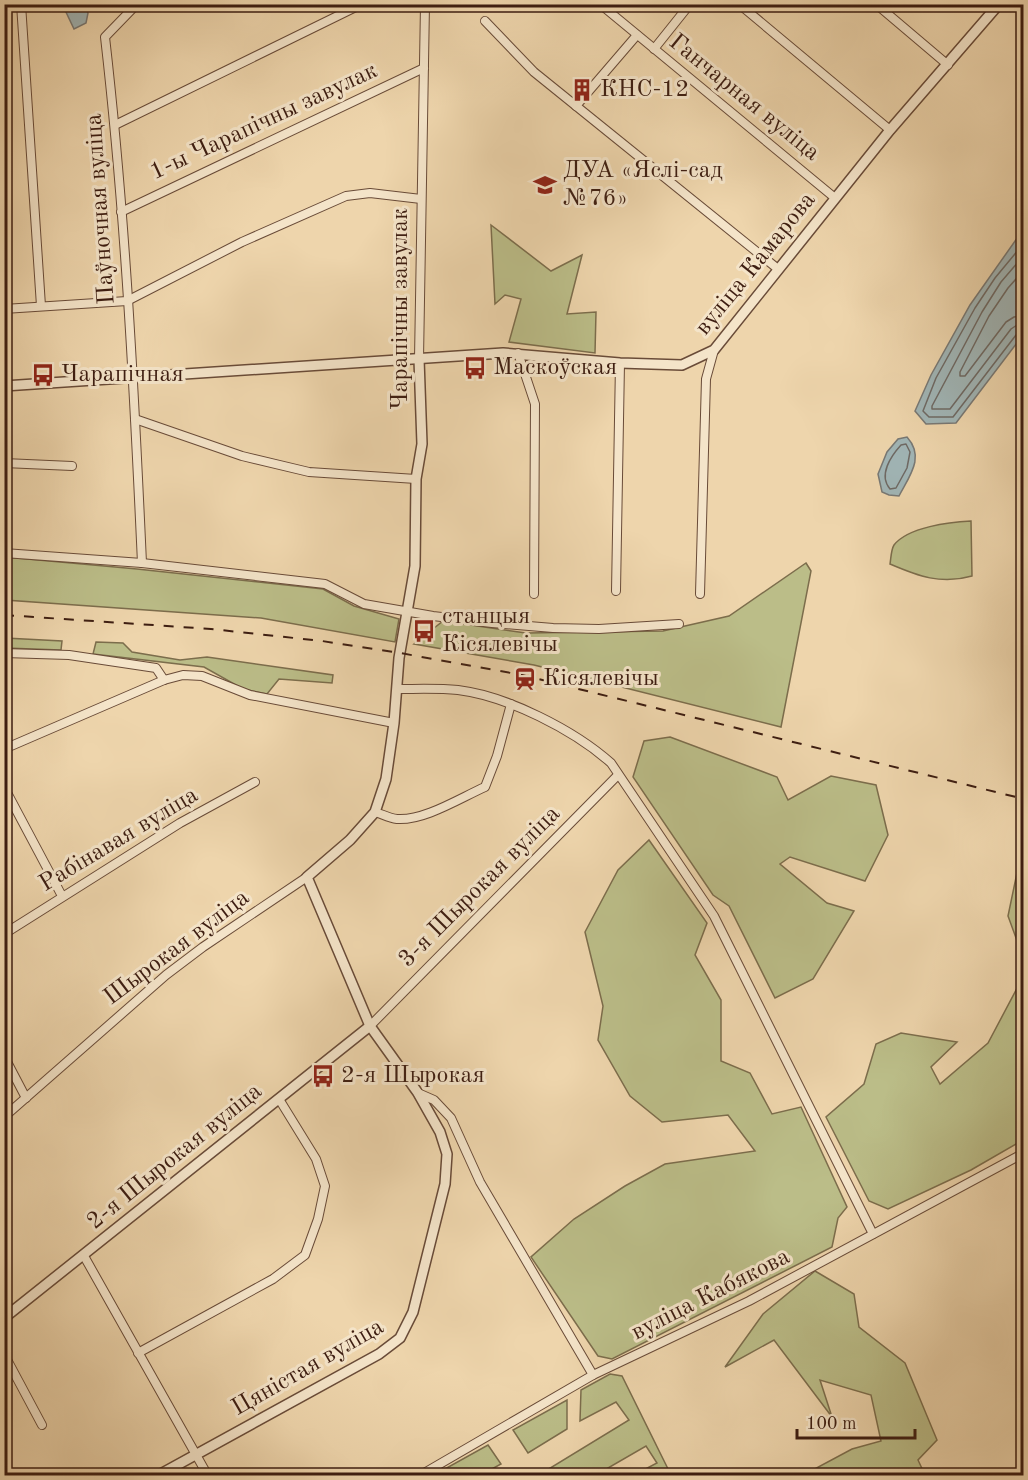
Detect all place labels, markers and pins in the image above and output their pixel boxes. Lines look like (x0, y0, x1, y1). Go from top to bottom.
building icon: КНС-12 (569, 77, 595, 103)
place label: КНС-12 (600, 78, 689, 102)
place label: ДУА «Яслі-сад №76» (563, 159, 723, 211)
school or university icon: ДУА «Яслі-сад №76» (532, 172, 558, 198)
bus stop icon: Маскоўская (462, 355, 488, 381)
place label: Маскоўская (493, 356, 617, 380)
bus stop icon: Чарапічная (30, 362, 56, 388)
place label: Чарапічная (61, 363, 184, 387)
place label: станцыя Кісялевічы (442, 605, 558, 657)
bus stop icon: станцыя Кісялевічы (411, 618, 437, 644)
station icon: Кісялевічы (512, 666, 538, 692)
place label: Кісялевічы (543, 667, 659, 691)
bus stop icon: 2-я Шырокая (310, 1063, 336, 1089)
place label: 2-я Шырокая (341, 1064, 485, 1088)

